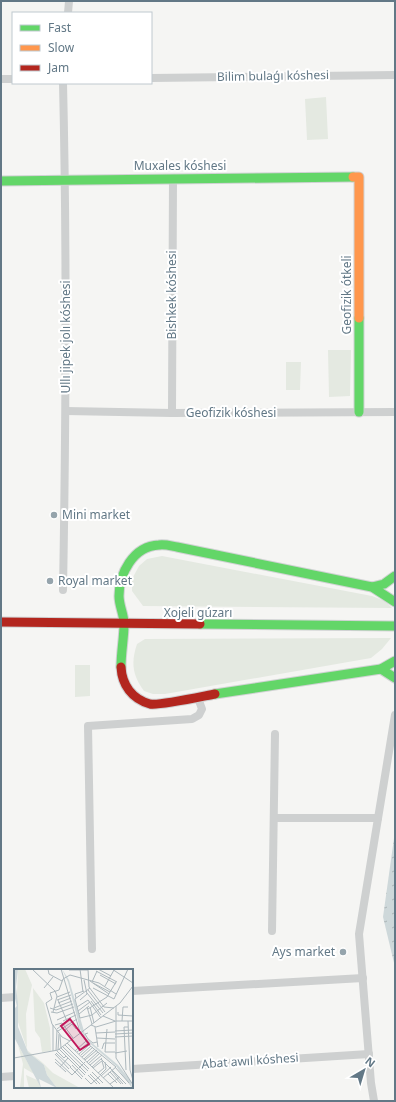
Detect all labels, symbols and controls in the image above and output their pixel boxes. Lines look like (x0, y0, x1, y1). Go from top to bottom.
legend (12, 12, 152, 84)
text: Fast (48, 19, 72, 36)
text: Slow (48, 39, 75, 56)
text: Jam (47, 59, 69, 76)
street label: Bilim bulaǵı kóshesi (217, 66, 329, 85)
street label: Muxales kóshesi (134, 157, 226, 174)
street label: Bishkek kóshesi (163, 250, 180, 340)
street label: Geofizik ótkeli (338, 255, 355, 335)
street label: Ullı jipek jolı kóshesi (57, 280, 74, 394)
street label: Geofizik kóshesi (186, 404, 276, 421)
place label: Mini market (62, 506, 131, 523)
marker: Mini market (49, 510, 59, 520)
place label: Royal market (58, 572, 133, 589)
marker: Royal market (45, 576, 55, 586)
street label: Xojeli gúzarı (164, 604, 232, 621)
place label: Ays market (272, 943, 336, 960)
marker: Ays market (338, 947, 348, 957)
inset map (14, 969, 133, 1088)
street label: Abat awıl kóshesi (201, 1049, 299, 1072)
north arrow (344, 1050, 384, 1090)
text: N (362, 1053, 379, 1070)

